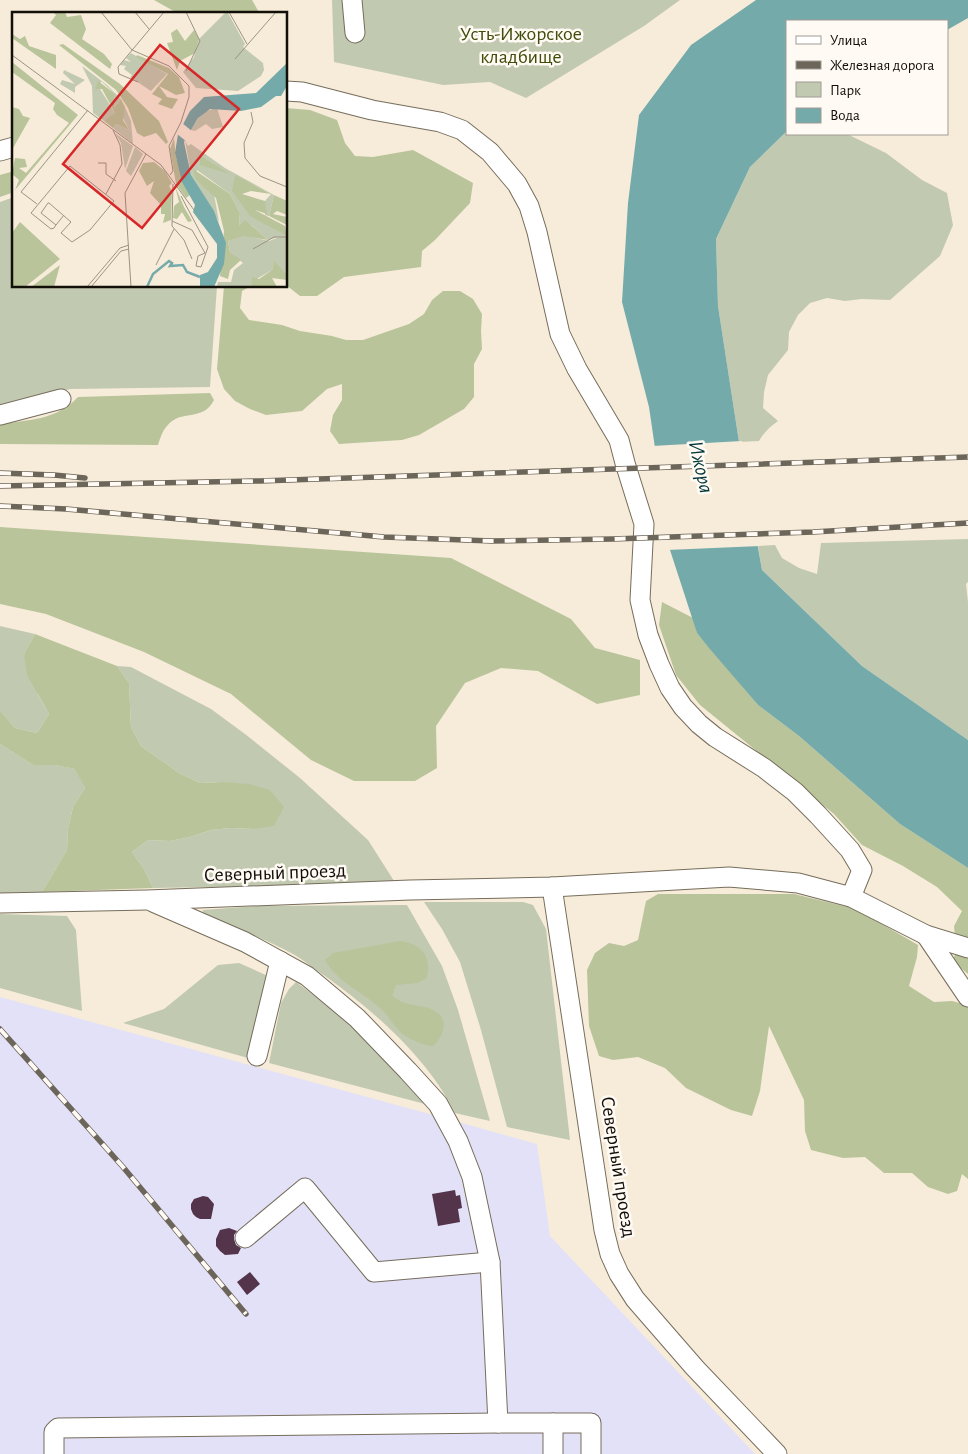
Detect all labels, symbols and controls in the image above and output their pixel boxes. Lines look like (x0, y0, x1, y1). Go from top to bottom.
inset map (12, 12, 288, 288)
legend (786, 20, 948, 135)
park label: Усть-Ижорское кладбище (460, 24, 582, 67)
text: Улица (830, 33, 867, 48)
text: Железная дорога (830, 58, 935, 73)
text: Парк (830, 83, 861, 98)
text: Вода (830, 108, 860, 123)
water label: Ижора (684, 439, 717, 495)
street label: Северный проезд (203, 861, 347, 885)
street label: Северный проезд (597, 1095, 639, 1239)

